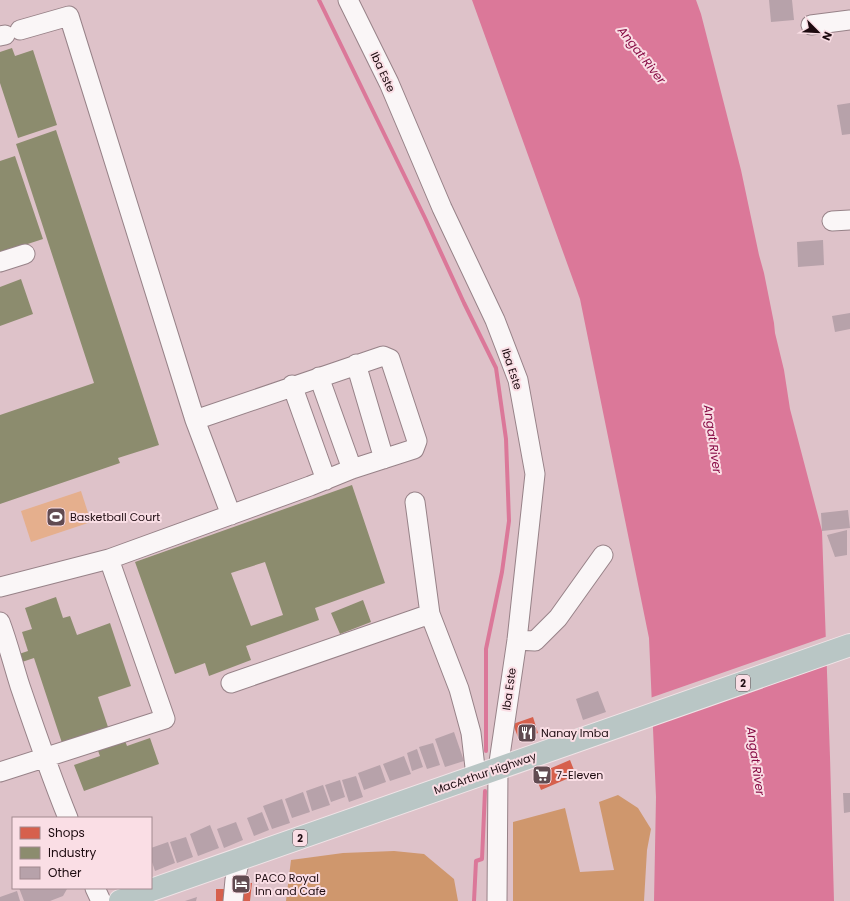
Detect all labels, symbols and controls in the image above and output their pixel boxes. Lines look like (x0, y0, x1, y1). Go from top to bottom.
north arrow (798, 12, 838, 52)
water label: Angat River (613, 22, 670, 88)
text: N (818, 29, 836, 43)
street label: Iba Este (367, 49, 399, 95)
street label: Iba Este (498, 346, 526, 392)
water label: Angat River (700, 403, 726, 475)
sports icon: Basketball Court (45, 506, 67, 528)
place label: Basketball Court (70, 509, 160, 525)
street label: Iba Este (498, 667, 520, 711)
road number: 2 (736, 675, 750, 691)
restaurant icon: Nanay Imba (516, 722, 538, 744)
place label: Nanay Imba (541, 725, 609, 741)
water label: Angat River (743, 725, 769, 797)
street label: MacArthur Highway (431, 748, 539, 798)
supermarket icon: 7-Eleven (531, 764, 553, 786)
place label: 7-Eleven (556, 767, 603, 783)
legend (12, 817, 152, 889)
text: Shops (48, 824, 85, 841)
road number: 2 (293, 830, 307, 846)
text: Industry (48, 844, 97, 861)
text: Other (48, 864, 82, 881)
place label: PACO Royal Inn and Cafe (255, 870, 326, 899)
hotel icon: PACO Royal Inn and Cafe (230, 873, 252, 895)

